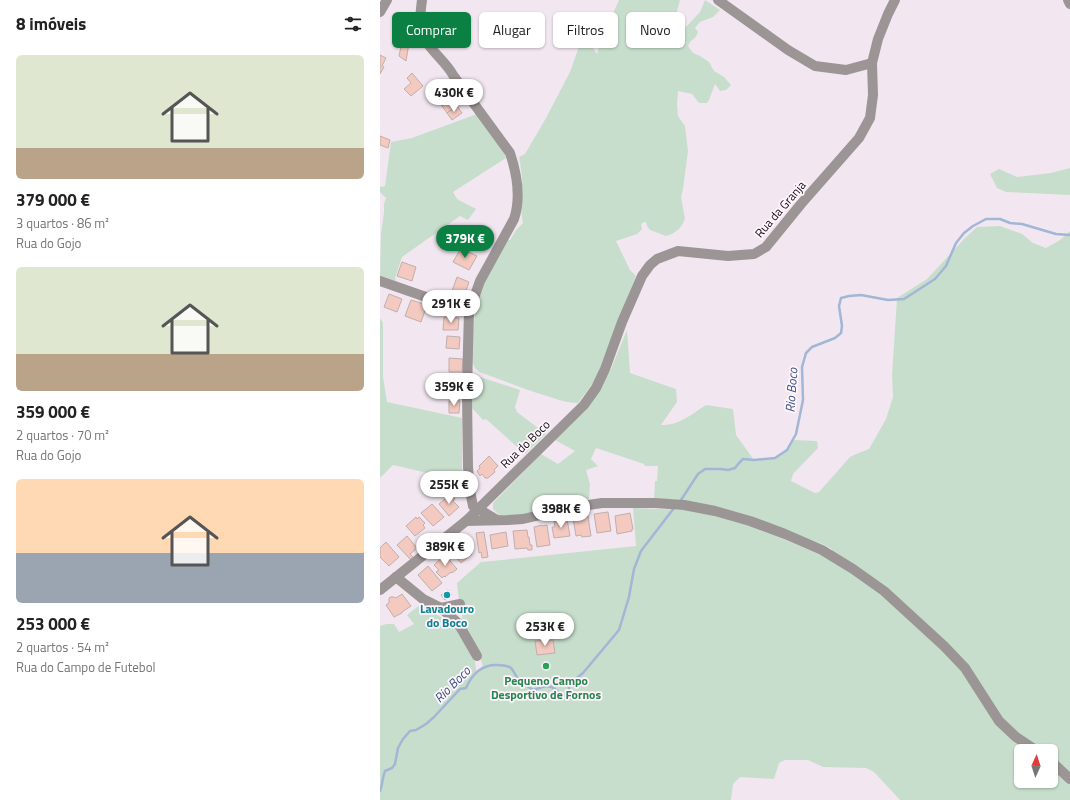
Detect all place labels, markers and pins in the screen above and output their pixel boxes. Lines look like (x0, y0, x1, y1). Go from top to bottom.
pin: 430K € (421, 79, 487, 113)
pin: 379K € (432, 225, 498, 259)
pin: 291K € (418, 290, 484, 324)
pin: 359K € (421, 373, 487, 407)
pin: 255K € (416, 471, 482, 505)
pin: 398K € (528, 495, 594, 529)
pin: 389K € (412, 533, 478, 567)
marker: Lavadouro do Boco (442, 590, 452, 600)
place label: Lavadouro do Boco (420, 599, 474, 632)
pin: 253K € (512, 613, 578, 647)
marker: Pequeno Campo Desportivo de Fornos (541, 661, 551, 671)
place label: Pequeno Campo Desportivo de Fornos (491, 671, 601, 704)

